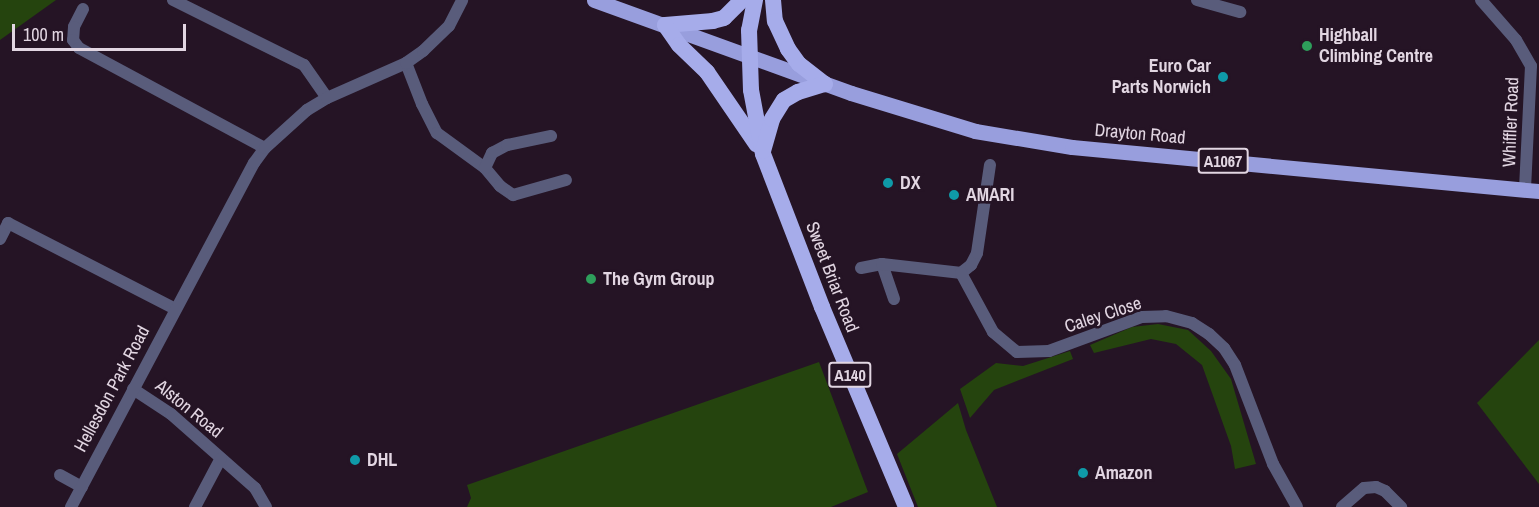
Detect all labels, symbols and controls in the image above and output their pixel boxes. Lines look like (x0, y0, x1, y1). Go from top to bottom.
scale bar (15, 12, 189, 50)
text: 100 m (23, 22, 64, 47)
place label: Highball Climbing Centre (1319, 25, 1433, 68)
marker: Highball Climbing Centre (1300, 39, 1314, 53)
place label: Euro Car Parts Norwich (1112, 56, 1211, 98)
marker: Euro Car Parts Norwich (1216, 70, 1230, 84)
street label: Whiffler Road (1499, 77, 1523, 167)
street label: Drayton Road (1094, 119, 1186, 149)
road number: A1067 (1198, 148, 1248, 174)
place label: DX (900, 172, 921, 194)
marker: DX (881, 176, 895, 190)
place label: AMARI (966, 184, 1014, 206)
marker: AMARI (947, 188, 961, 202)
street label: Sweet Briar Road (801, 219, 863, 335)
place label: The Gym Group (603, 268, 715, 290)
marker: The Gym Group (584, 272, 598, 286)
street label: Caley Close (1062, 292, 1144, 338)
street label: Hellesdon Park Road (70, 322, 154, 456)
road number: A140 (828, 362, 872, 388)
street label: Alston Road (151, 375, 227, 443)
place label: DHL (367, 449, 397, 471)
marker: DHL (348, 453, 362, 467)
place label: Amazon (1095, 462, 1152, 484)
marker: Amazon (1076, 466, 1090, 480)

